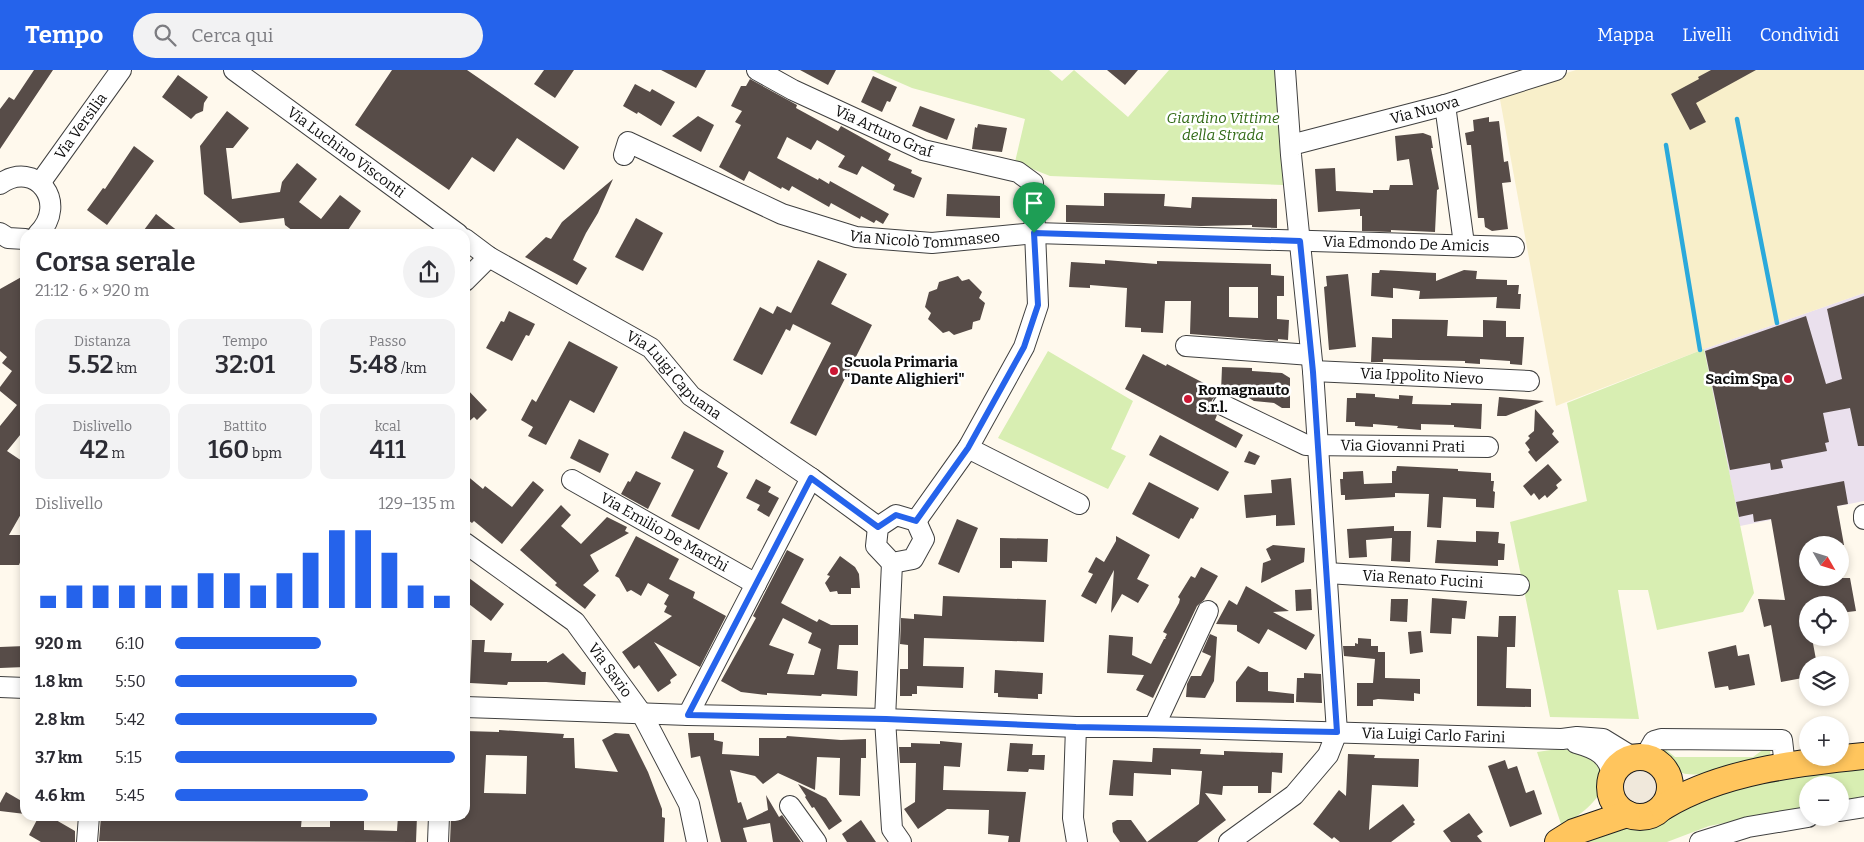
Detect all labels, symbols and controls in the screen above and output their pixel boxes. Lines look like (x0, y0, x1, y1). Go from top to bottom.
search box (133, 13, 483, 58)
text: Tempo (25, 21, 103, 49)
icon: search (151, 21, 179, 49)
text: Cerca qui (191, 24, 273, 47)
text: Mappa (1597, 24, 1654, 46)
text: Livelli (1682, 24, 1732, 46)
text: Condividi (1760, 24, 1839, 46)
street label: Via Versilia (51, 89, 111, 163)
street label: Via Nuova (1388, 92, 1461, 128)
street label: Via Arturo Graf (832, 102, 936, 161)
street label: Via Luchino Visconti (284, 103, 409, 202)
park label: Giardino Vittime della Strada (1167, 109, 1280, 144)
pin (1013, 182, 1055, 233)
icon: arrive (1020, 189, 1048, 217)
street label: Via Nicolò Tommaseo (847, 226, 1001, 252)
street label: Via Edmondo De Amicis (1323, 232, 1489, 255)
text: Corsa serale (35, 245, 196, 278)
button: share (403, 246, 455, 298)
text: 21:12 · 6 × 920 m (35, 281, 149, 300)
street label: Via Luigi Capuana (623, 327, 725, 423)
text: Distanza (74, 333, 131, 350)
text: Tempo (223, 333, 267, 350)
text: Passo (369, 333, 406, 350)
text: 5.52 (67, 350, 113, 380)
text: 32:01 (215, 350, 275, 380)
text: 5:48 (349, 350, 398, 380)
place label: Scuola Primaria "Dante Alighieri" (844, 353, 965, 388)
text: km (113, 360, 137, 377)
text: /km (398, 360, 427, 377)
street label: Via Ippolito Nievo (1360, 364, 1484, 388)
marker: Scuola Primaria "Dante Alighieri" (828, 365, 840, 377)
place label: Sacim Spa (1705, 370, 1779, 388)
marker: Sacim Spa (1782, 373, 1794, 385)
place label: Romagnauto S.r.l. (1198, 381, 1290, 416)
marker: Romagnauto S.r.l. (1182, 393, 1194, 405)
text: Dislivello (73, 418, 132, 435)
text: Battito (223, 418, 267, 435)
text: kcal (375, 418, 401, 435)
text: 42 (80, 435, 109, 465)
text: 160 (208, 435, 249, 465)
text: 411 (370, 435, 406, 465)
street label: Via Giovanni Prati (1340, 436, 1466, 456)
text: m (109, 445, 125, 462)
text: bpm (249, 445, 282, 462)
street label: Via Emilio De Marchi (597, 489, 732, 576)
text: Dislivello (35, 494, 103, 513)
text: 129–135 m (379, 494, 455, 513)
north arrow (1799, 536, 1849, 586)
map controls (1799, 536, 1849, 826)
street label: Via Renato Fucini (1362, 566, 1484, 592)
button: locate (1799, 596, 1849, 646)
text: 920 m (35, 634, 82, 653)
text: 6:10 (115, 634, 145, 653)
street label: Via Savio (584, 640, 636, 701)
button: layers (1799, 656, 1849, 706)
text: 1.8 km (35, 672, 83, 691)
text: 5:50 (115, 672, 146, 691)
text: 2.8 km (35, 710, 85, 729)
text: 5:42 (115, 710, 145, 729)
button: + (1799, 716, 1849, 766)
street label: Via Luigi Carlo Farini (1361, 724, 1506, 746)
text: 3.7 km (35, 748, 83, 767)
text: 5:15 (115, 748, 142, 767)
button: − (1799, 776, 1849, 826)
text: 4.6 km (35, 786, 85, 805)
text: 5:45 (115, 786, 145, 805)

